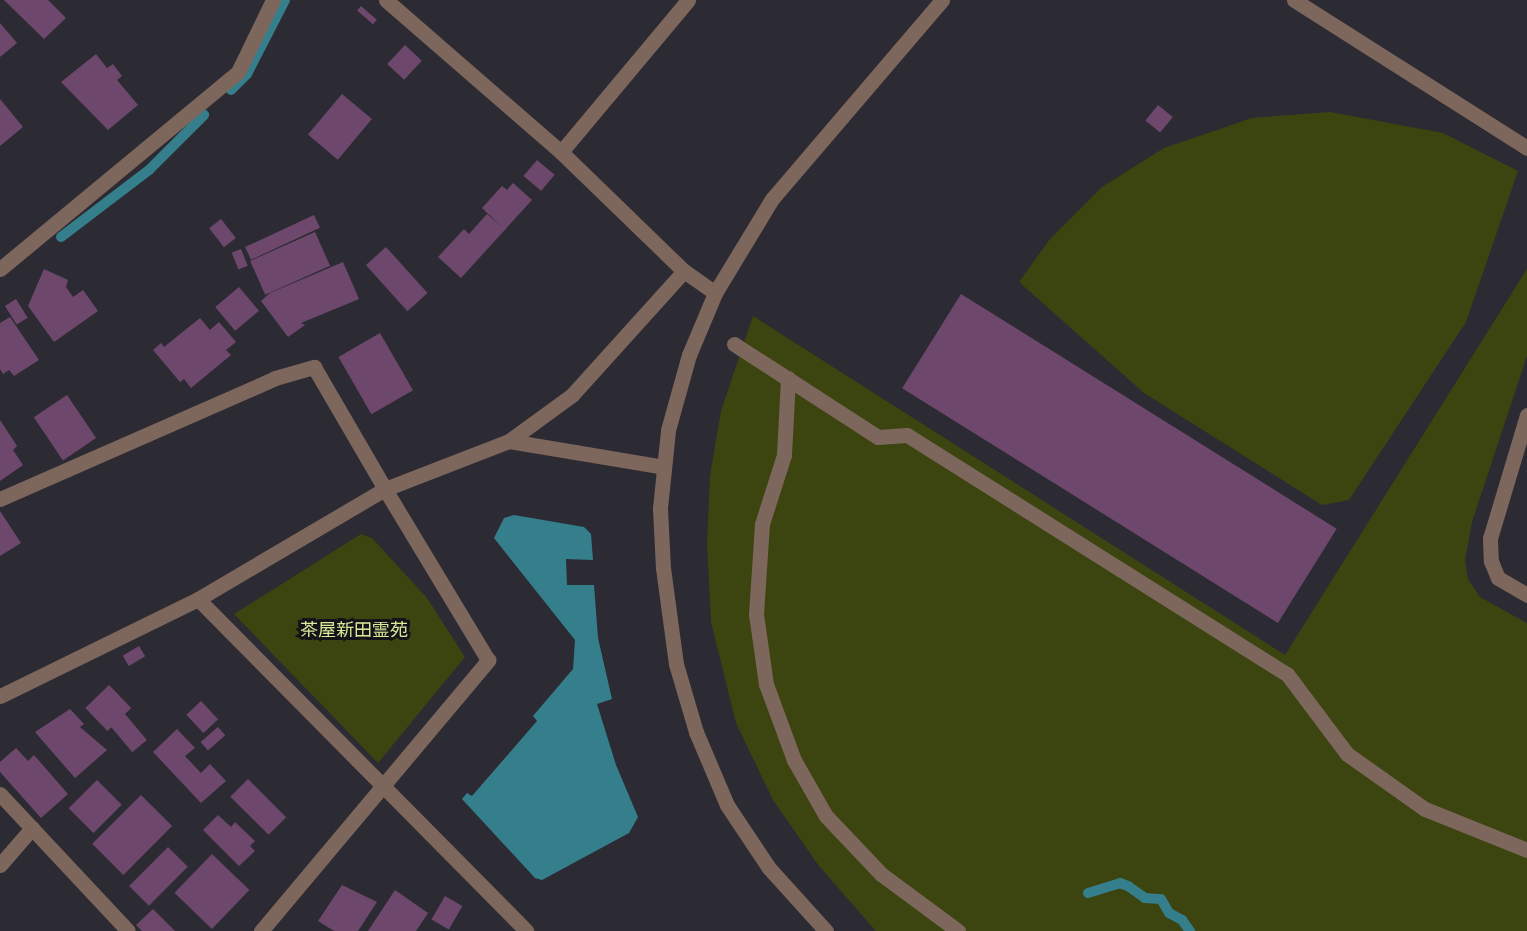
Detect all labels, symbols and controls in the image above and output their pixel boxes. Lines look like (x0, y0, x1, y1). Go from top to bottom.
park label: 茶屋新田霊苑 (300, 619, 408, 641)

